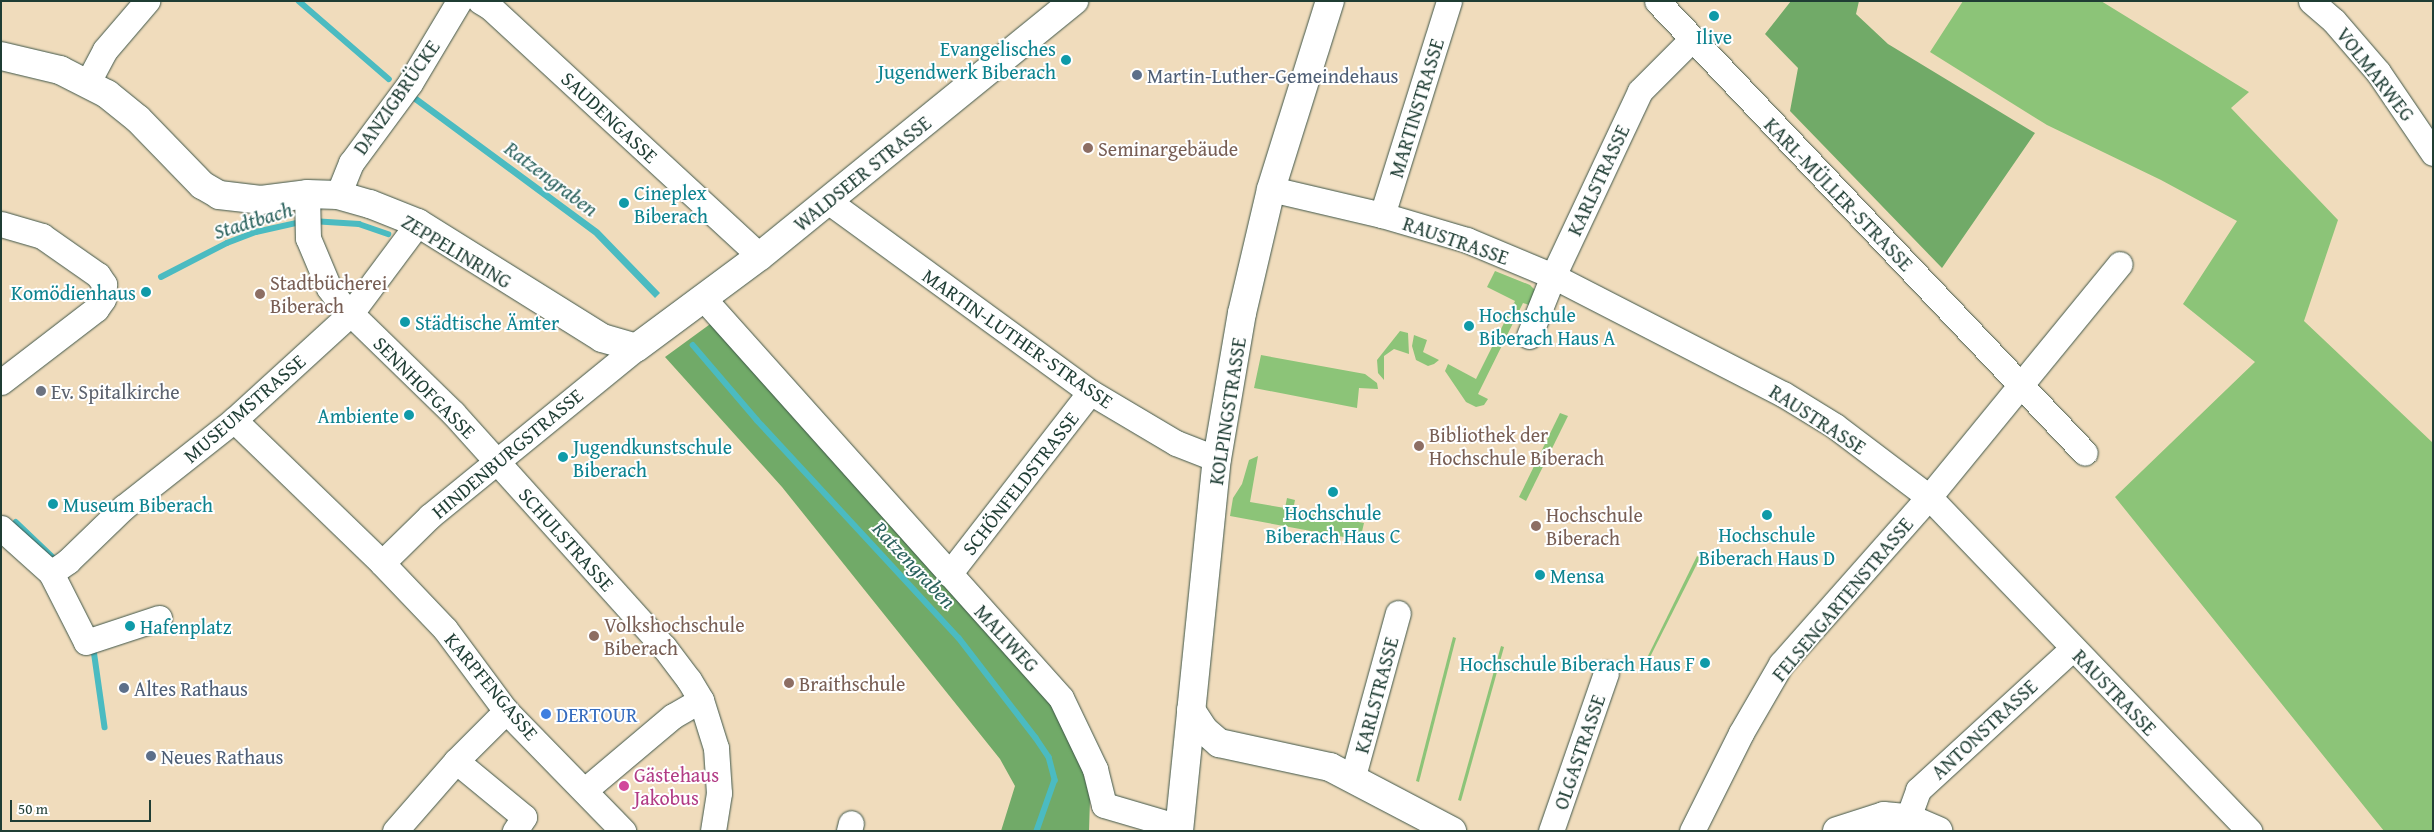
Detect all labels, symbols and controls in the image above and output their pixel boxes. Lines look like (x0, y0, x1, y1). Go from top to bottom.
marker: Ilive (1708, 10, 1720, 22)
street label: VOLMARWEG (2332, 22, 2420, 126)
place label: Ilive (1696, 24, 1732, 48)
street label: DANZIGBRÜCKE (348, 35, 444, 159)
street label: MARTINSTRASSE (1383, 35, 1449, 181)
place label: Evangelisches Jugendwerk Biberach (878, 36, 1056, 83)
marker: Evangelisches Jugendwerk Biberach (1060, 54, 1072, 66)
place label: Martin-Luther-Gemeindehaus (1147, 63, 1398, 87)
street label: SAUDENGASSE (557, 66, 663, 168)
marker: Martin-Luther-Gemeindehaus (1131, 69, 1143, 81)
street label: WALDSEER STRASSE (789, 110, 935, 236)
street label: KARL-MÜLLER-STRASSE (1760, 112, 1918, 276)
street label: KARLSTRASSE (1562, 121, 1634, 239)
water label: Ratzengraben (499, 136, 603, 222)
place label: Seminargebäude (1098, 136, 1238, 160)
marker: Seminargebäude (1082, 142, 1094, 154)
place label: Cineplex Biberach (634, 180, 708, 227)
water label: Stadtbach (211, 197, 295, 245)
marker: Cineplex Biberach (618, 197, 630, 209)
street label: ZEPPELINRING (398, 209, 516, 293)
street label: RAUSTRASSE (1400, 211, 1512, 269)
street label: MARTIN-LUTHER-STRASSE (918, 263, 1118, 413)
place label: Stadtbücherei Biberach (270, 270, 387, 317)
place label: Komödienhaus (11, 280, 136, 304)
marker: Komödienhaus (140, 286, 152, 298)
marker: Stadtbücherei Biberach (254, 288, 266, 300)
place label: Hochschule Biberach Haus A (1479, 302, 1615, 349)
place label: Städtische Ämter (415, 310, 559, 334)
marker: Städtische Ämter (399, 316, 411, 328)
marker: Hochschule Biberach Haus A (1463, 320, 1475, 332)
street label: SENNHOFGASSE (369, 331, 481, 443)
street label: KOLPINGSTRASSE (1203, 335, 1251, 487)
street label: MUSEUMSTRASSE (178, 349, 310, 467)
place label: Ev. Spitalkirche (51, 379, 180, 403)
street label: RAUSTRASSE (1765, 379, 1871, 459)
street label: HINDENBURGSTRASSE (427, 383, 587, 523)
marker: Ev. Spitalkirche (35, 385, 47, 397)
place label: Ambiente (318, 403, 399, 427)
street label: SCHÖNFELDSTRASSE (957, 407, 1083, 559)
marker: Ambiente (403, 409, 415, 421)
place label: Bibliothek der Hochschule Biberach (1429, 422, 1604, 469)
place label: Jugendkunstschule Biberach (573, 434, 732, 481)
marker: Bibliothek der Hochschule Biberach (1413, 440, 1425, 452)
marker: Jugendkunstschule Biberach (557, 451, 569, 463)
street label: SCHULSTRASSE (514, 482, 620, 596)
marker: Hochschule Biberach Haus C (1327, 486, 1339, 498)
place label: Museum Biberach (63, 492, 213, 516)
marker: Museum Biberach (47, 498, 59, 510)
place label: Hochschule Biberach Haus C (1265, 500, 1401, 547)
place label: Hochschule Biberach (1546, 502, 1643, 549)
marker: Hochschule Biberach Haus D (1761, 509, 1773, 521)
street label: FELSENGARTENSTRASSE (1767, 512, 1917, 686)
water label: Ratzengraben (867, 516, 961, 614)
marker: Hochschule Biberach (1530, 520, 1542, 532)
place label: Hochschule Biberach Haus D (1699, 523, 1835, 570)
place label: Mensa (1550, 563, 1604, 587)
marker: Mensa (1534, 569, 1546, 581)
street label: MALIWEG (970, 599, 1044, 677)
place label: Volkshochschule Biberach (604, 612, 745, 659)
place label: Hafenplatz (140, 614, 231, 638)
marker: Hafenplatz (124, 620, 136, 632)
street label: KARPFENGASSE (440, 627, 544, 745)
marker: Volkshochschule Biberach (588, 630, 600, 642)
street label: KARLSTRASSE (1349, 634, 1403, 756)
street label: RAUSTRASSE (2068, 644, 2162, 740)
place label: Hochschule Biberach Haus F (1460, 651, 1695, 675)
marker: Hochschule Biberach Haus F (1699, 657, 1711, 669)
place label: Braithschule (799, 671, 905, 695)
street label: ANTONSTRASSE (1926, 674, 2042, 784)
place label: Altes Rathaus (134, 676, 248, 700)
marker: Braithschule (783, 677, 795, 689)
marker: Altes Rathaus (118, 682, 130, 694)
street label: OLGASTRASSE (1548, 691, 1610, 813)
place label: DERTOUR (556, 702, 637, 726)
marker: DERTOUR (540, 708, 552, 720)
place label: Neues Rathaus (161, 744, 283, 768)
marker: Neues Rathaus (145, 750, 157, 762)
place label: Gästehaus Jakobus (634, 762, 719, 809)
marker: Gästehaus Jakobus (618, 780, 630, 792)
scale bar (12, 790, 154, 822)
text: 50 m (18, 798, 48, 819)

